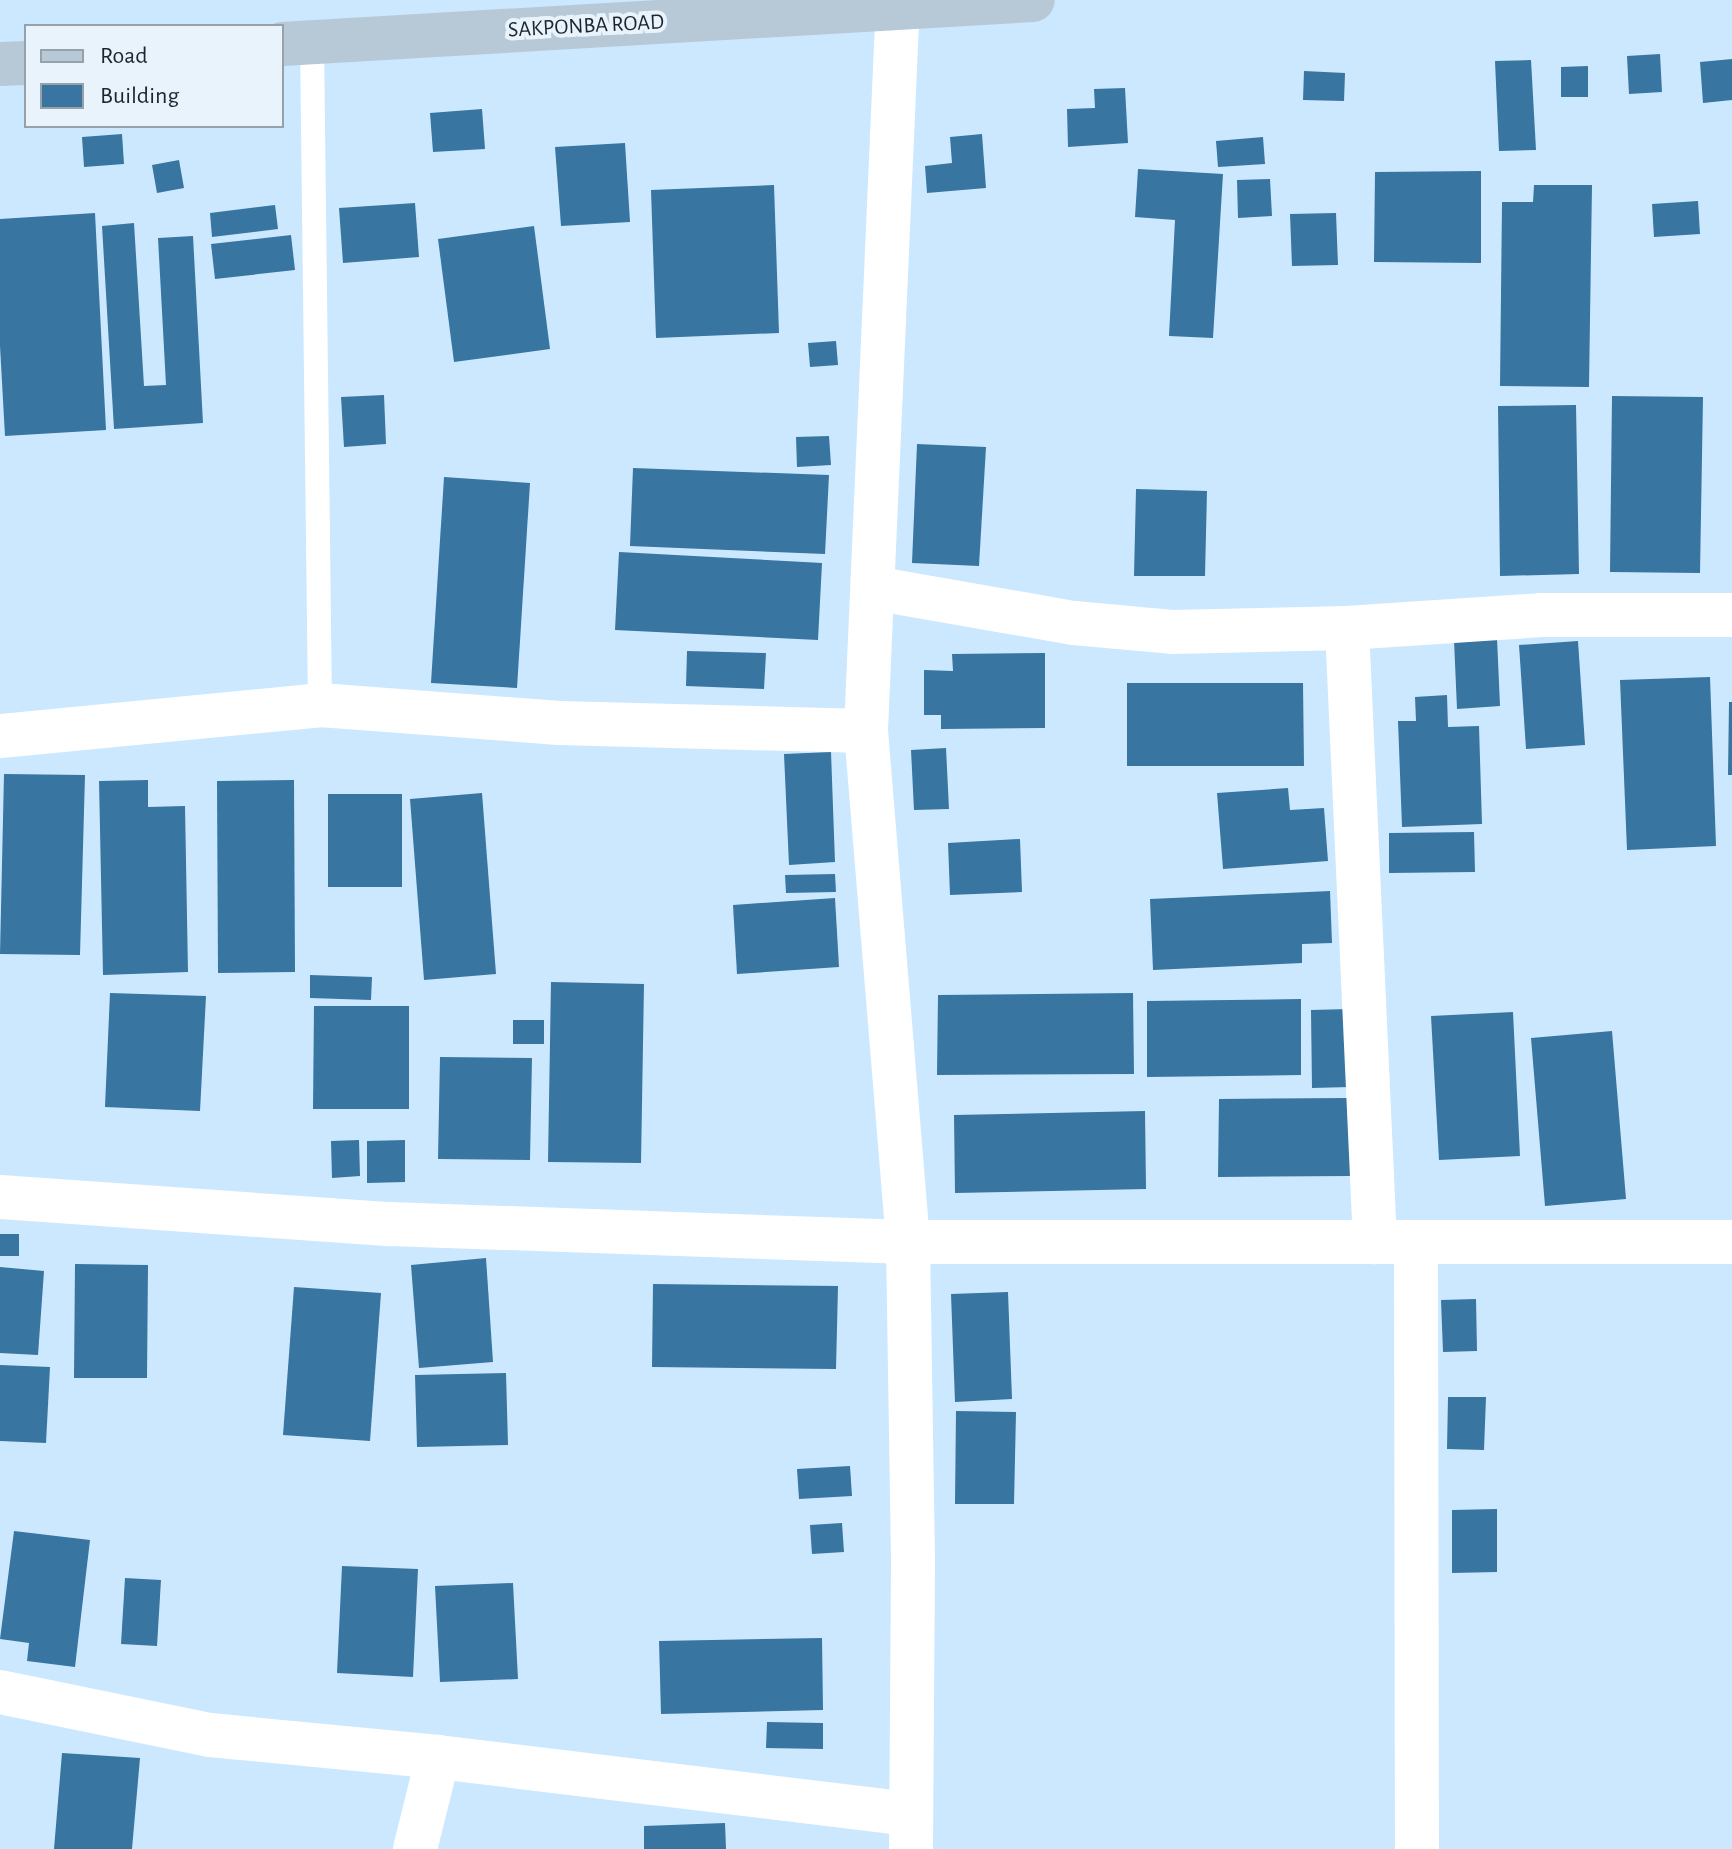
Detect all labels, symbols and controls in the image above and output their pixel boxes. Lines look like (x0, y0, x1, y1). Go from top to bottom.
street label: SAKPONBA ROAD (507, 9, 665, 43)
legend (24, 24, 284, 128)
text: Road (100, 44, 148, 68)
text: Building (100, 84, 179, 108)

